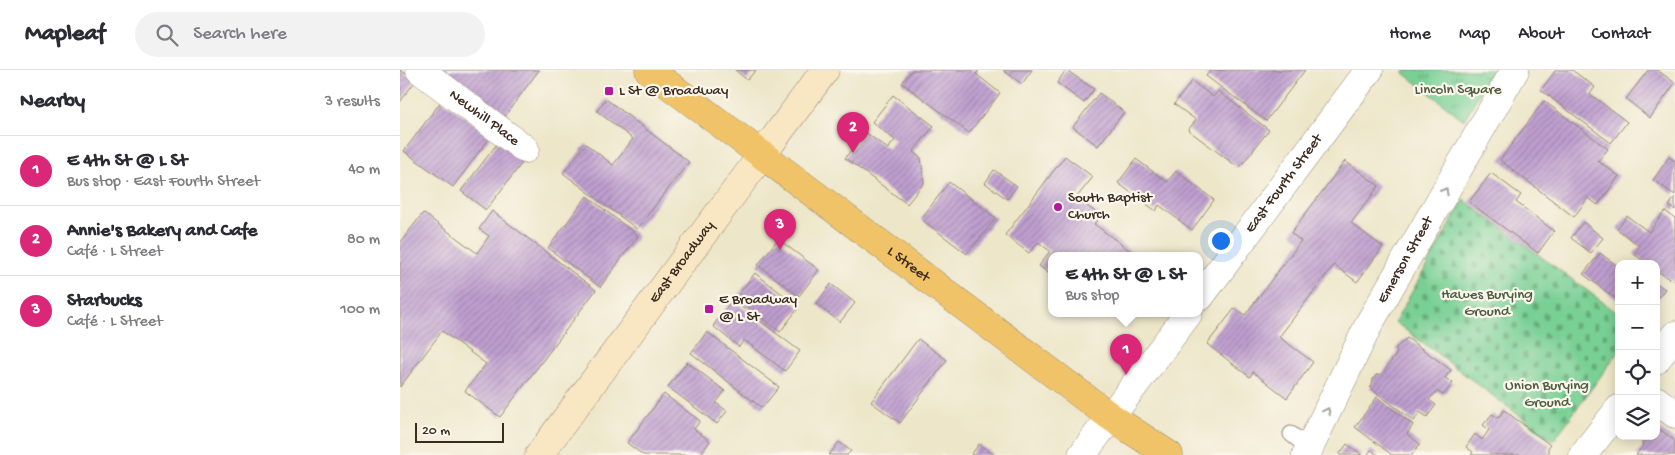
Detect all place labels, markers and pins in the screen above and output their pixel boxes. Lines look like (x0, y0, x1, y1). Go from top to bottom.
place label: L St @ Broadway (619, 82, 729, 100)
marker: L St @ Broadway (603, 85, 615, 97)
pin: 2 (837, 112, 869, 153)
place label: South Baptist Church (1068, 189, 1154, 224)
marker: South Baptist Church (1052, 201, 1064, 213)
pin: 3 (764, 209, 796, 250)
place label: E Broadway @ L St (719, 291, 798, 326)
marker: E Broadway @ L St (703, 303, 715, 315)
pin: 1 (1110, 334, 1142, 375)

